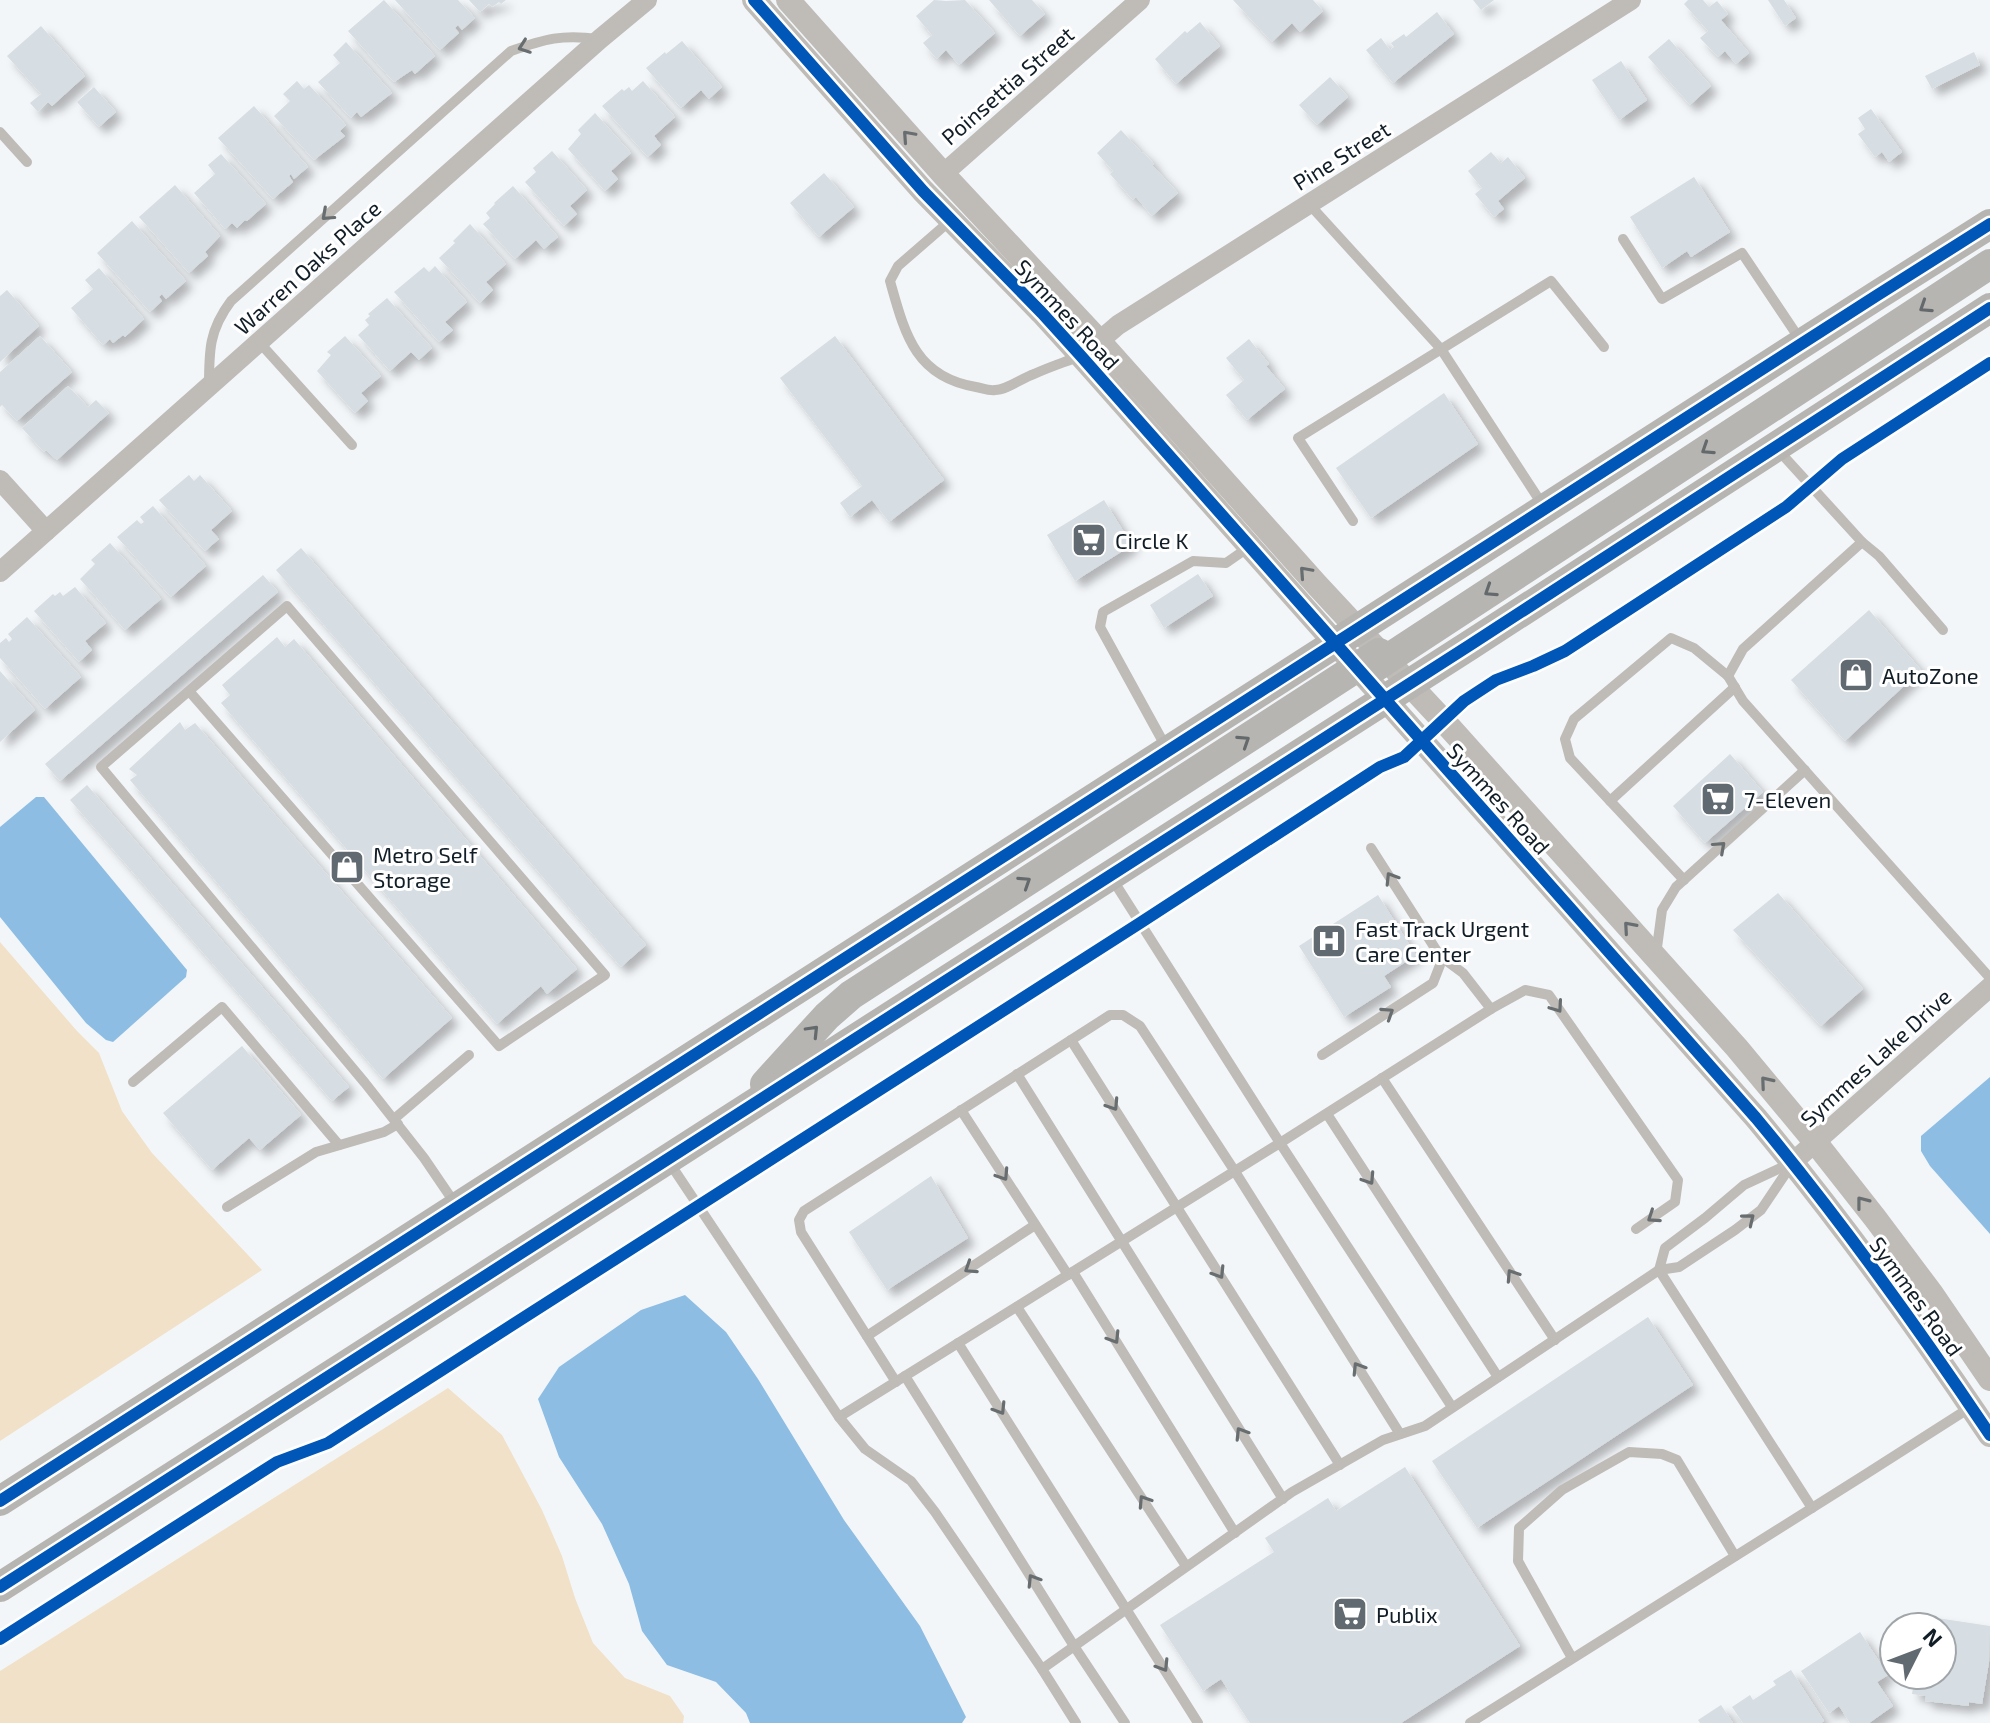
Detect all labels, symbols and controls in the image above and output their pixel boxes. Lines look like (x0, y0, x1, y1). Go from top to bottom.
street label: Poinsettia Street (935, 20, 1079, 150)
one-way arrow (518, 37, 532, 53)
street label: Pine Street (1288, 115, 1394, 195)
one-way arrow (904, 130, 918, 145)
street label: Warren Oaks Place (229, 195, 385, 339)
one-way arrow (322, 205, 337, 220)
street label: Symmes Road (1010, 254, 1126, 374)
one-way arrow (1919, 297, 1933, 312)
one-way arrow (1702, 440, 1716, 455)
supermarket icon: Circle K (1070, 521, 1108, 559)
place label: Circle K (1115, 527, 1189, 553)
one-way arrow (1299, 567, 1314, 581)
one-way arrow (1484, 582, 1498, 597)
shop icon: AutoZone (1837, 656, 1875, 694)
place label: AutoZone (1882, 662, 1979, 688)
one-way arrow (1235, 736, 1249, 751)
street label: Symmes Road (1442, 737, 1556, 859)
supermarket icon: 7-Eleven (1699, 780, 1737, 818)
place label: 7-Eleven (1744, 786, 1831, 812)
place label: Metro Self Storage (373, 841, 478, 892)
one-way arrow (1711, 842, 1726, 856)
shop icon: Metro Self Storage (328, 848, 366, 886)
one-way arrow (1385, 872, 1400, 887)
one-way arrow (1016, 877, 1031, 892)
place label: Fast Track Urgent Care Center (1355, 915, 1529, 966)
one-way arrow (1625, 921, 1639, 936)
hospital icon: Fast Track Urgent Care Center (1310, 922, 1348, 960)
street label: Symmes Lake Drive (1794, 983, 1956, 1131)
one-way arrow (1547, 999, 1562, 1013)
one-way arrow (1379, 1007, 1393, 1022)
one-way arrow (804, 1026, 818, 1040)
one-way arrow (1761, 1077, 1776, 1092)
one-way arrow (1103, 1097, 1118, 1111)
one-way arrow (994, 1166, 1009, 1181)
one-way arrow (1359, 1170, 1374, 1185)
one-way arrow (1858, 1196, 1872, 1211)
one-way arrow (1647, 1207, 1661, 1222)
one-way arrow (1740, 1214, 1755, 1229)
street label: Symmes Road (1865, 1231, 1969, 1361)
one-way arrow (965, 1258, 979, 1273)
one-way arrow (1210, 1264, 1225, 1279)
one-way arrow (1507, 1269, 1522, 1284)
one-way arrow (1104, 1329, 1120, 1344)
one-way arrow (1353, 1362, 1368, 1377)
one-way arrow (991, 1400, 1006, 1415)
one-way arrow (1236, 1427, 1251, 1441)
one-way arrow (1138, 1495, 1153, 1510)
one-way arrow (1027, 1574, 1042, 1589)
supermarket icon: Publix (1331, 1595, 1369, 1633)
place label: Publix (1376, 1601, 1438, 1627)
north arrow (1878, 1611, 1958, 1691)
text: N (1919, 1622, 1949, 1652)
one-way arrow (1153, 1657, 1168, 1671)

